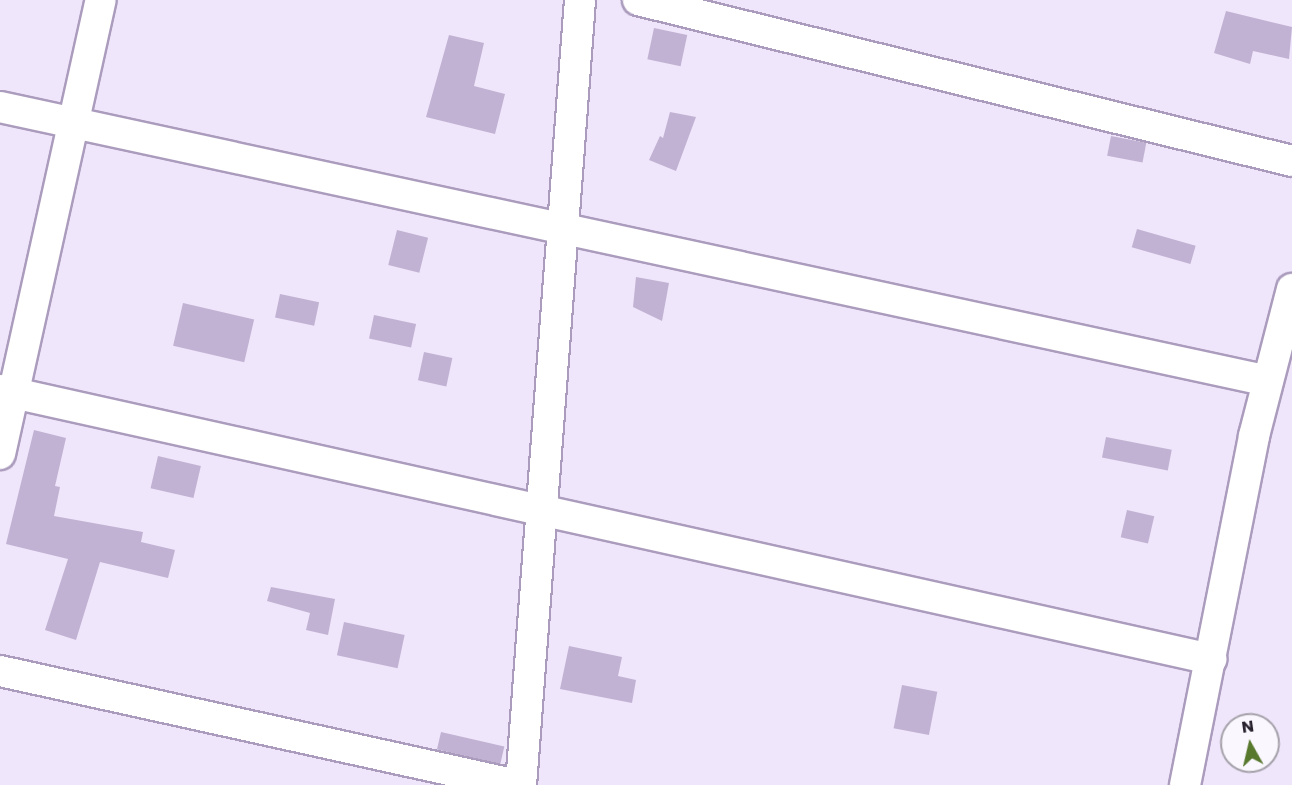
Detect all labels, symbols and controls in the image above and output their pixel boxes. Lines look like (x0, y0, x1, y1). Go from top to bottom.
north arrow (1220, 713, 1280, 773)
text: N (1240, 714, 1255, 739)

